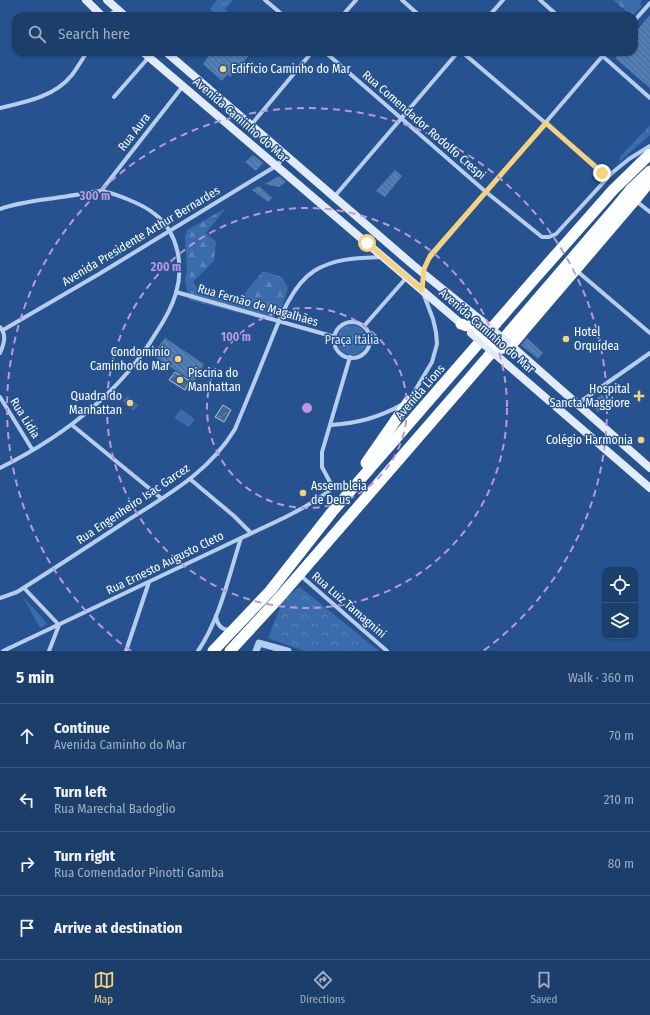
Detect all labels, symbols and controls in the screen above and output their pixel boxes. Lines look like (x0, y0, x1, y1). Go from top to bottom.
search box (12, 12, 638, 56)
icon: search (26, 23, 48, 45)
text: Search here (58, 25, 130, 43)
place label: Edifício Caminho do Mar (231, 62, 351, 76)
marker: Edifício Caminho do Mar (218, 64, 228, 74)
street label: Rua Comendador Rodolfo Crespi (360, 68, 488, 182)
street label: Avenida Caminho do Mar (190, 75, 292, 166)
street label: Rua Aura (115, 110, 153, 154)
route end (593, 164, 611, 182)
street label: Avenida Presidente Arthur Bernardes (60, 183, 222, 289)
text: 300 m (79, 189, 110, 203)
route start (358, 234, 376, 252)
text: 200 m (150, 260, 181, 274)
street label: Rua Fernão de Magalhães (196, 281, 320, 329)
street label: Avenida Caminho do Mar (436, 286, 538, 377)
place label: Hotel Orquídea (574, 325, 619, 353)
text: 100 m (221, 330, 251, 344)
park label: Praça Itália (325, 333, 379, 347)
marker: Hotel Orquídea (561, 334, 571, 344)
place label: Condominio Caminho do Mar (90, 345, 171, 373)
marker: Condominio Caminho do Mar (173, 354, 183, 364)
street label: Avenida Lions (392, 362, 448, 422)
place label: Piscina do Manhattan (188, 366, 241, 394)
marker: Piscina do Manhattan (175, 375, 185, 385)
place label: Hospital Sancta Maggiore (549, 382, 630, 410)
place label: Quadra do Manhattan (69, 389, 122, 417)
marker: Hospital Sancta Maggiore (633, 390, 645, 402)
street label: Rua Lidia (7, 395, 43, 441)
marker: Quadra do Manhattan (125, 398, 135, 408)
centre of rings (300, 401, 314, 415)
place label: Colégio Harmonia (546, 433, 633, 447)
marker: Colégio Harmonia (636, 435, 646, 445)
street label: Rua Engenheiro Isac Garcez (74, 461, 192, 547)
place label: Assembleia de Deus (311, 479, 367, 507)
marker: Assembleia de Deus (298, 488, 308, 498)
street label: Rua Ernesto Augusto Cleto (104, 528, 226, 598)
map controls (602, 567, 638, 639)
button: locate (602, 567, 638, 603)
street label: Rua Luiz Tamagnini (309, 569, 389, 641)
button: layers (602, 603, 638, 639)
text: 5 min (16, 667, 54, 688)
text: Walk · 360 m (568, 670, 634, 685)
text: Continue (54, 719, 110, 737)
icon: ahead (16, 725, 38, 747)
text: 70 m (609, 728, 634, 743)
text: Avenida Caminho do Mar (54, 737, 186, 752)
text: Turn left (54, 783, 107, 801)
icon: left (16, 789, 38, 811)
text: 210 m (604, 792, 634, 807)
text: Rua Marechal Badoglio (54, 801, 176, 816)
text: Turn right (54, 847, 115, 865)
icon: right (16, 853, 38, 875)
text: 80 m (608, 856, 634, 871)
text: Rua Comendador Pinotti Gamba (54, 865, 224, 880)
icon: arrive (16, 917, 38, 939)
text: Arrive at destination (54, 919, 182, 937)
tab: Map (93, 969, 115, 1006)
tab: Directions (300, 969, 345, 1006)
tab: Saved (531, 969, 557, 1006)

